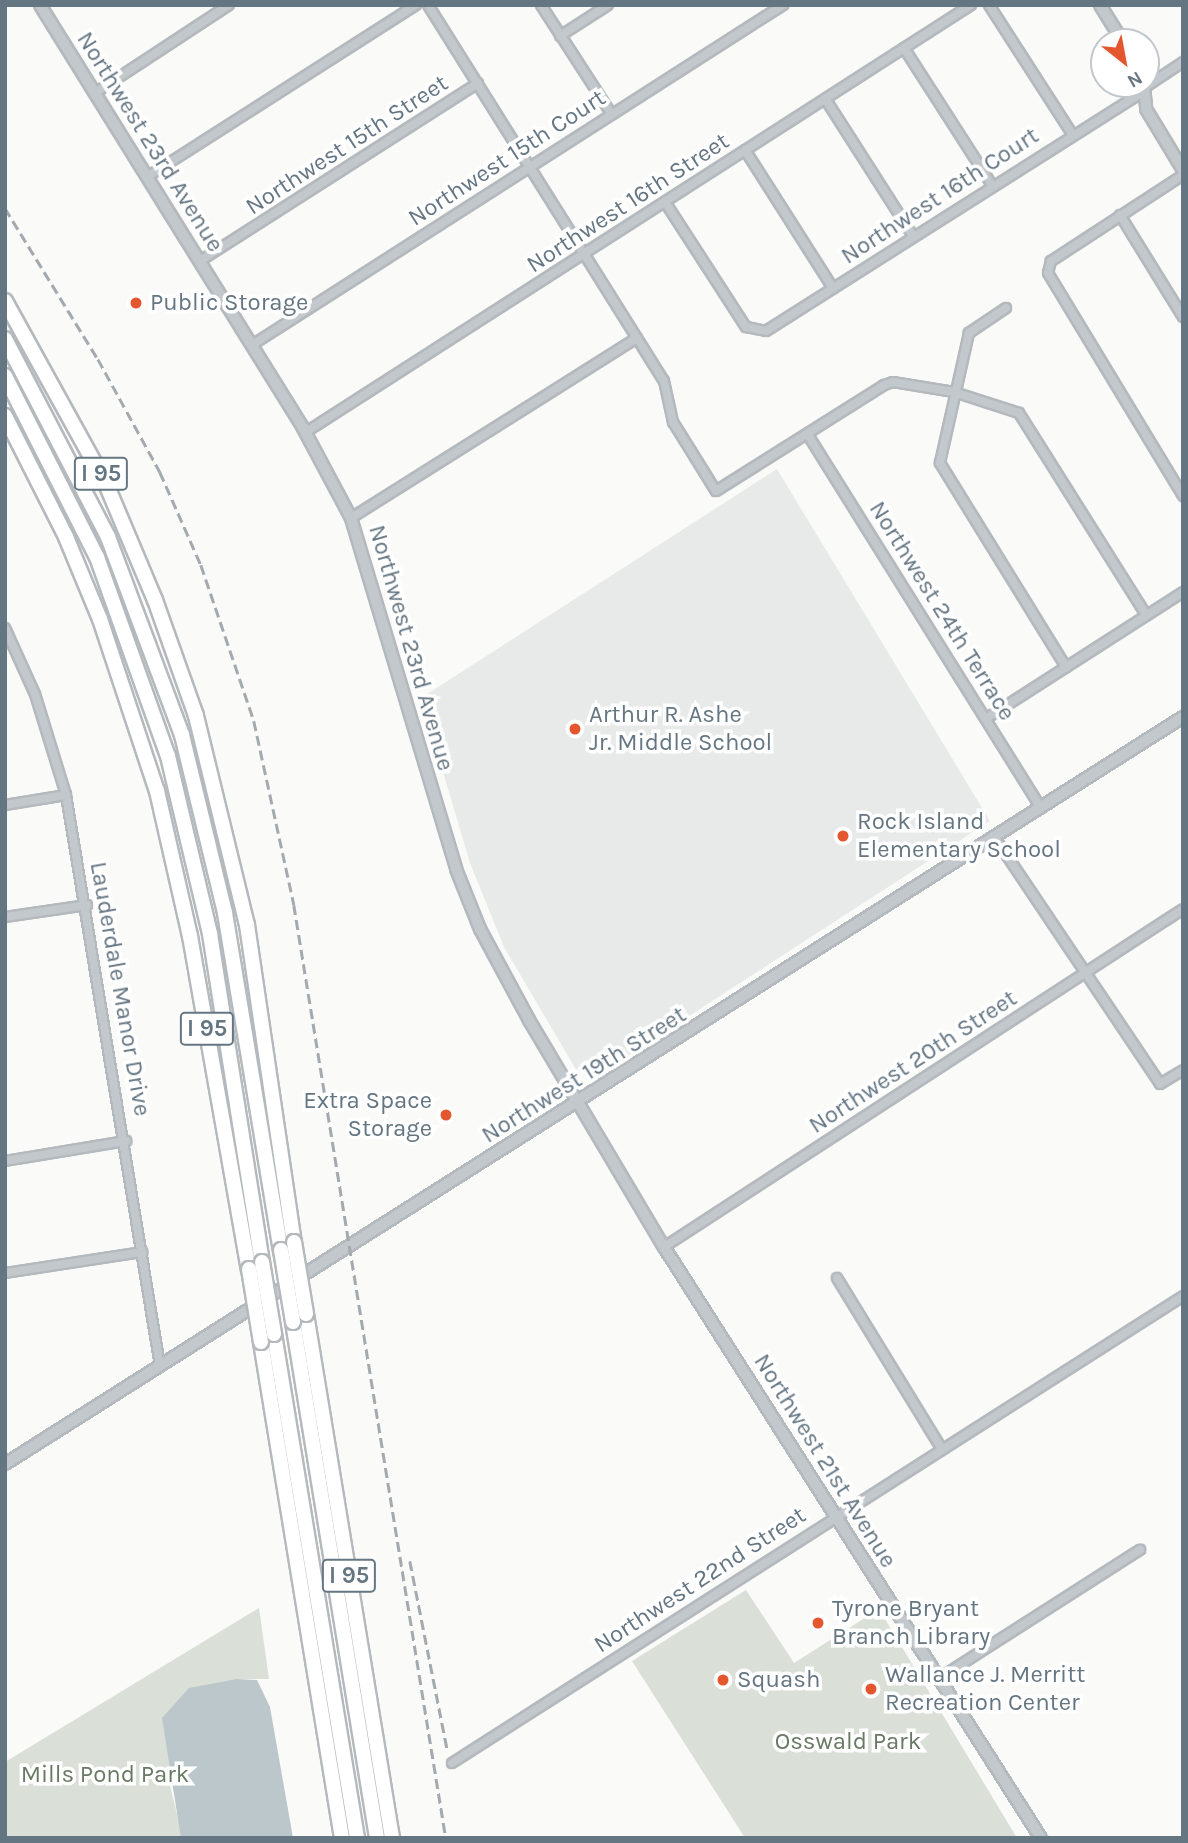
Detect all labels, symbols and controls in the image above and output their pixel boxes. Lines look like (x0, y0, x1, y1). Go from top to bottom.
street label: Northwest 23rd Avenue (70, 26, 230, 258)
north arrow (1090, 28, 1160, 98)
text: N (1123, 66, 1146, 92)
street label: Northwest 15th Street (240, 69, 454, 221)
street label: Northwest 15th Court (403, 83, 611, 233)
street label: Northwest 16th Court (836, 121, 1044, 271)
street label: Northwest 16th Street (521, 127, 735, 279)
place label: Public Storage (150, 289, 308, 317)
marker: Public Storage (128, 295, 144, 311)
road number: I 95 (73, 454, 129, 494)
street label: Northwest 24th Terrace (863, 496, 1021, 726)
street label: Northwest 23rd Avenue (362, 522, 460, 774)
place label: Arthur R. Ashe Jr. Middle School (589, 701, 772, 757)
marker: Arthur R. Ashe Jr. Middle School (567, 721, 583, 737)
place label: Rock Island Elementary School (857, 808, 1061, 864)
marker: Rock Island Elementary School (835, 828, 851, 844)
street label: Lauderdale Manor Drive (83, 859, 157, 1119)
street label: Northwest 20th Street (804, 984, 1022, 1140)
street label: Northwest 19th Street (476, 1000, 692, 1150)
road number: I 95 (179, 1010, 235, 1048)
place label: Extra Space Storage (303, 1087, 432, 1143)
marker: Extra Space Storage (438, 1107, 454, 1123)
street label: Northwest 21st Avenue (747, 1349, 903, 1573)
street label: Northwest 22nd Street (589, 1501, 811, 1659)
road number: I 95 (321, 1556, 377, 1596)
place label: Tyrone Bryant Branch Library (832, 1595, 990, 1651)
marker: Tyrone Bryant Branch Library (810, 1615, 826, 1631)
place label: Wallance J. Merritt Recreation Center (885, 1661, 1085, 1717)
place label: Squash (737, 1666, 820, 1694)
marker: Squash (715, 1672, 731, 1688)
marker: Wallance J. Merritt Recreation Center (863, 1681, 879, 1697)
park label: Osswald Park (775, 1728, 921, 1756)
park label: Mills Pond Park (21, 1761, 189, 1789)

